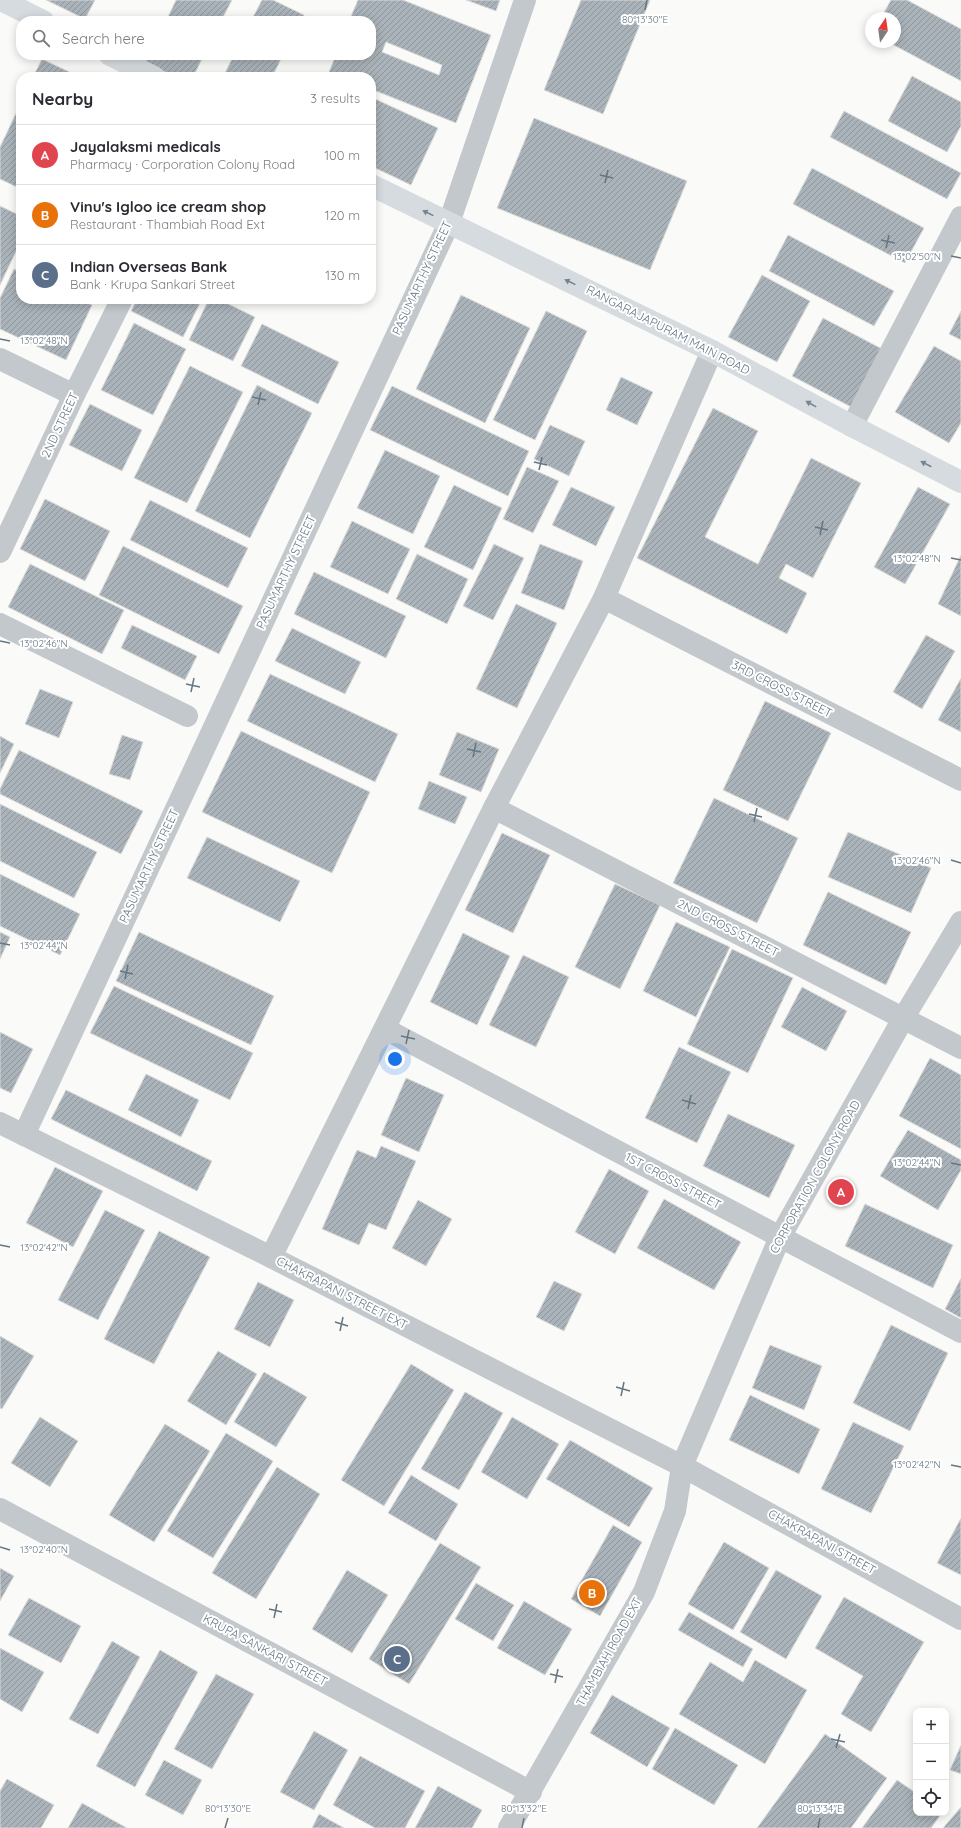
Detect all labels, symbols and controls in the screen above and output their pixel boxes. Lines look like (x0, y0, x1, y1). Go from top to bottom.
north arrow (865, 12, 901, 48)
text: 80°13'30"E (622, 13, 668, 26)
search box (16, 16, 376, 60)
icon: search (30, 27, 52, 49)
text: Search here (62, 29, 145, 48)
text: Nearby (32, 88, 93, 109)
text: 3 results (310, 90, 360, 106)
text: Jayalaksmi medicals (70, 137, 221, 156)
text: A (41, 147, 49, 163)
text: 100 m (324, 147, 360, 163)
text: Pharmacy · Corporation Colony Road (70, 156, 295, 172)
text: Vinu's Igloo ice cream shop (70, 197, 266, 216)
text: B (41, 207, 49, 223)
text: 120 m (325, 207, 360, 223)
one-way arrow (423, 210, 434, 216)
text: Restaurant · Thambiah Road Ext (70, 216, 265, 232)
street label: PASUMARTHY STREET (389, 218, 455, 337)
text: 13°02'50"N (893, 250, 941, 263)
text: Indian Overseas Bank (70, 257, 227, 276)
text: C (41, 267, 49, 283)
text: 130 m (325, 267, 360, 283)
text: Bank · Krupa Sankari Street (70, 276, 235, 292)
one-way arrow (565, 279, 576, 285)
street label: RANGARAJAPURAM MAIN ROAD (584, 282, 753, 378)
text: 13°02'48"N (20, 334, 68, 347)
street label: 2ND STREET (38, 390, 81, 460)
one-way arrow (805, 401, 817, 407)
one-way arrow (921, 461, 932, 467)
street label: PASUMARTHY STREET (253, 512, 319, 631)
text: 13°02'48"N (893, 552, 941, 565)
text: 13°02'46"N (20, 637, 68, 650)
street label: 3RD CROSS STREET (729, 657, 835, 720)
street label: PASUMARTHY STREET (116, 806, 182, 925)
text: 13°02'46"N (893, 854, 941, 867)
street label: 2ND CROSS STREET (675, 895, 781, 960)
text: 13°02'44"N (20, 939, 68, 952)
your location (385, 1049, 405, 1069)
street label: CORPORATION COLONY ROAD (767, 1098, 863, 1256)
street label: 1ST CROSS STREET (623, 1149, 724, 1212)
text: 13°02'44"N (893, 1156, 941, 1169)
pin: A (828, 1177, 854, 1207)
text: 13°02'42"N (20, 1241, 68, 1254)
street label: CHAKRAPANI STREET EXT (274, 1253, 410, 1332)
text: 13°02'42"N (893, 1458, 941, 1471)
street label: CHAKRAPANI STREET (766, 1506, 879, 1577)
text: 13°02'40"N (20, 1543, 68, 1556)
pin: B (579, 1578, 605, 1608)
street label: THAMBIAH ROAD EXT (572, 1595, 645, 1709)
street label: KRUPA SANKARI STREET (200, 1610, 330, 1689)
pin: C (384, 1644, 410, 1674)
map controls (913, 1708, 949, 1816)
button: + (913, 1708, 949, 1744)
button: − (913, 1744, 949, 1780)
button: locate (913, 1780, 949, 1816)
text: 80°13'30"E (205, 1802, 251, 1815)
text: 80°13'32"E (501, 1802, 547, 1815)
text: 80°13'34"E (797, 1802, 843, 1815)

